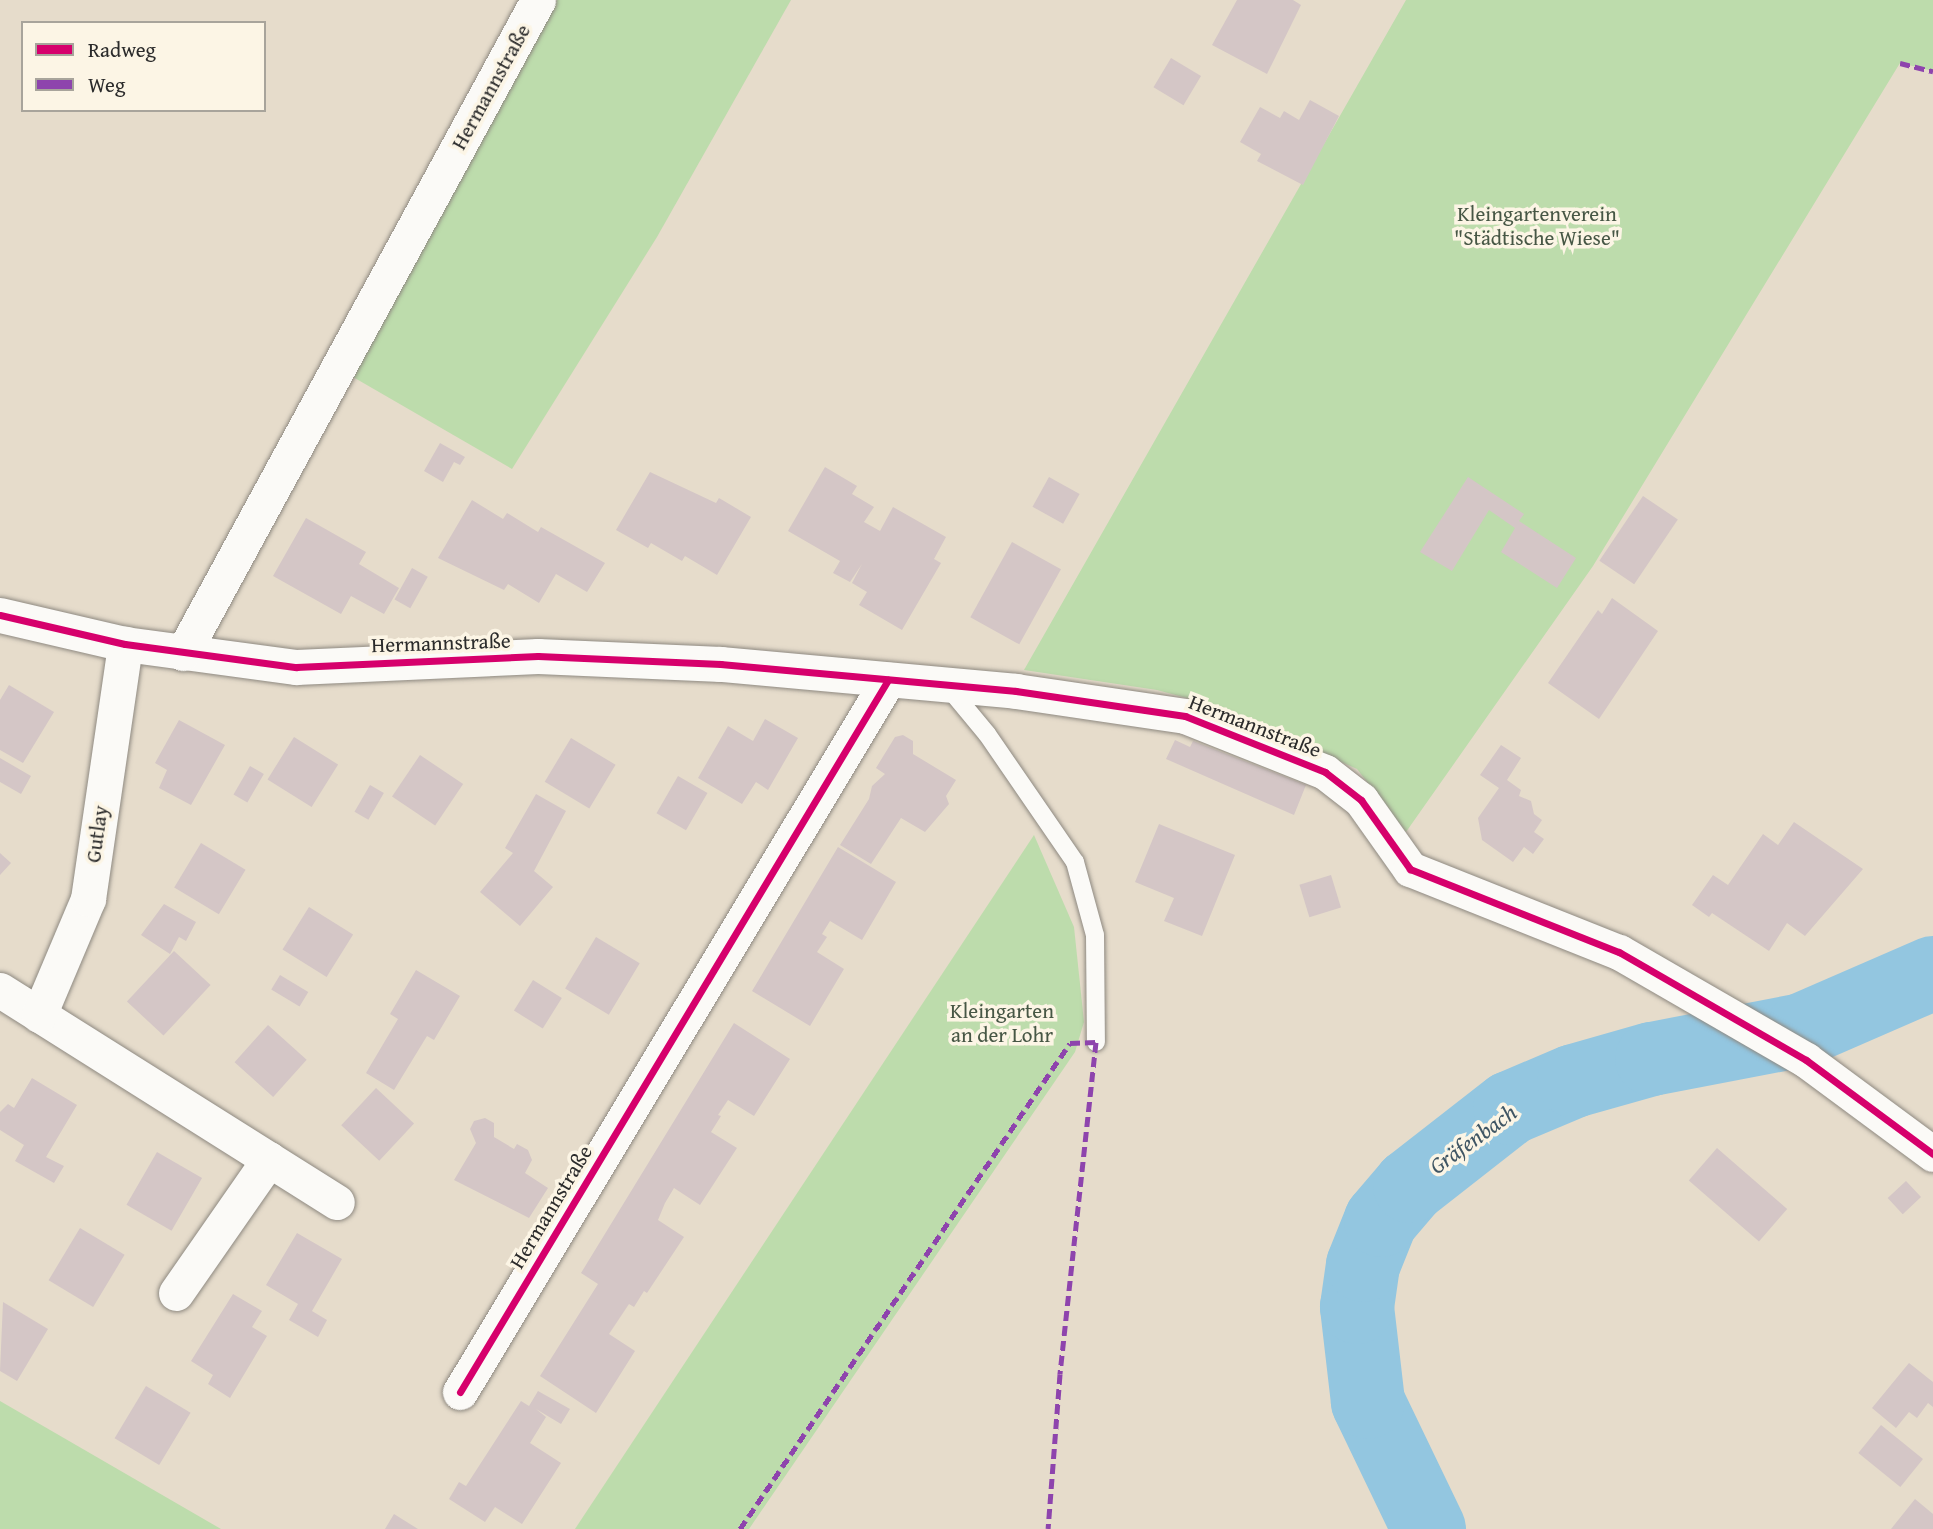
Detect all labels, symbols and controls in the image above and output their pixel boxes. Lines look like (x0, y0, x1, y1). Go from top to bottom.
street label: Hermannstraße (446, 20, 536, 154)
legend (21, 21, 266, 112)
text: Radweg (88, 34, 156, 65)
text: Weg (88, 69, 125, 100)
park label: Kleingartenverein "Städtische Wiese" (1454, 201, 1620, 251)
street label: Hermannstraße (371, 628, 511, 658)
street label: Hermannstraße (1185, 689, 1325, 763)
street label: Gutlay (81, 804, 113, 864)
park label: Kleingarten an der Lohr (950, 998, 1054, 1048)
water label: Gräfenbach (1424, 1098, 1522, 1180)
street label: Hermannstraße (504, 1141, 598, 1273)

